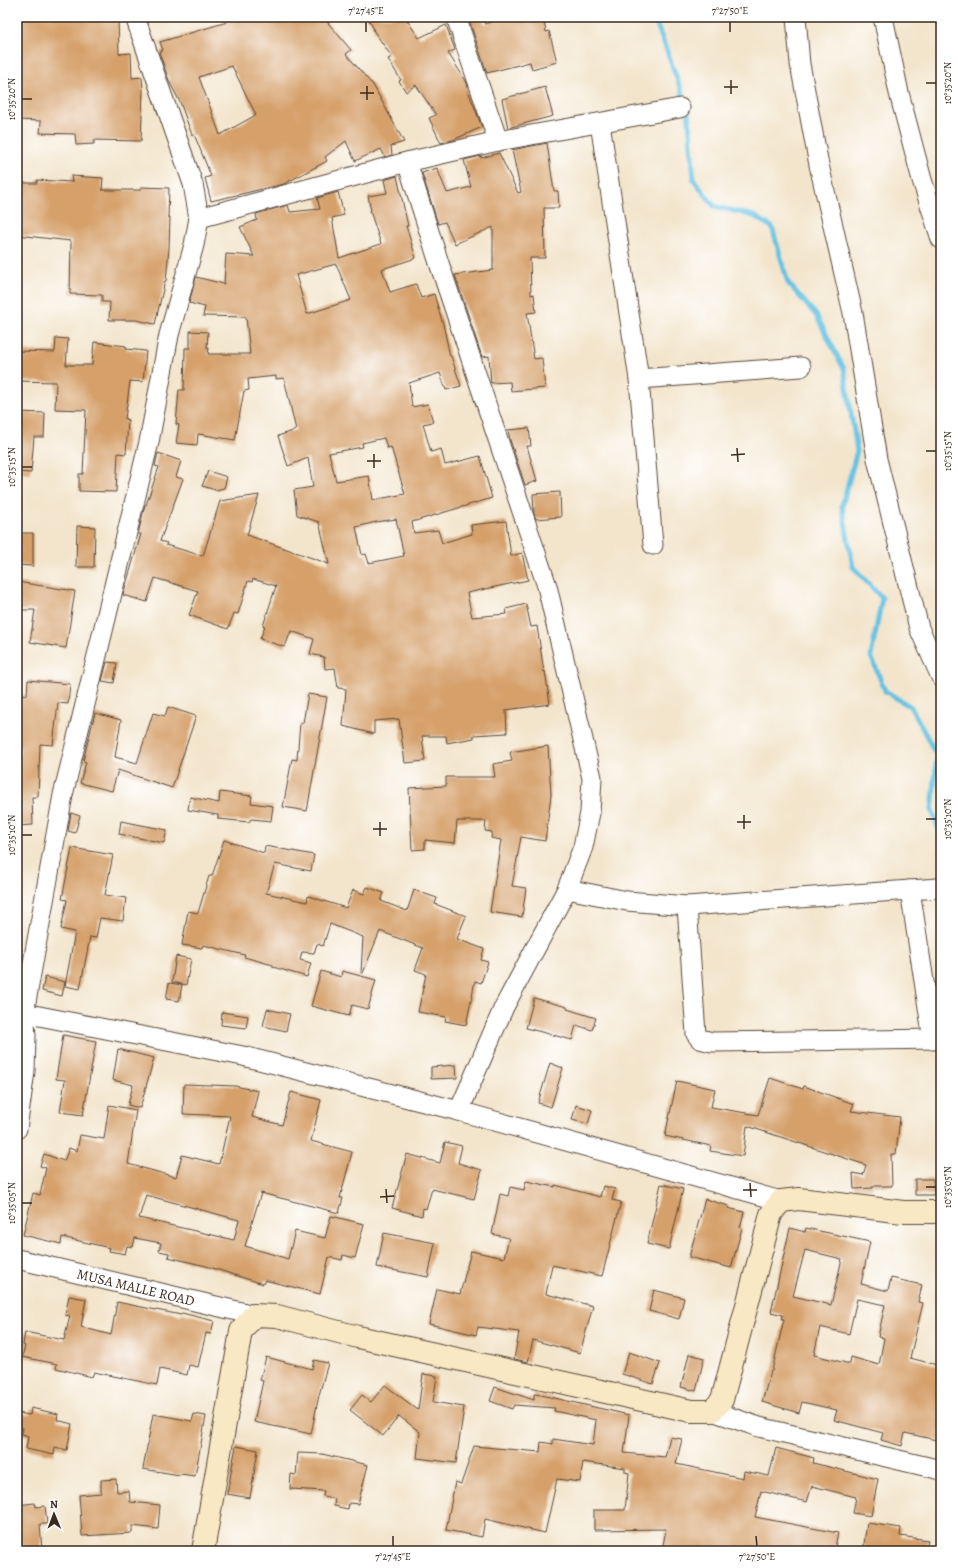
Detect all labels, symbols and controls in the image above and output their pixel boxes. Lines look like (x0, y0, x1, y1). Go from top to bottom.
text: 7°27'45"E (348, 4, 384, 17)
text: 7°27'50"E (712, 4, 748, 17)
text: 10°35'20"N (941, 62, 954, 104)
text: 10°35'20"N (5, 78, 18, 120)
text: 10°35'15"N (941, 431, 954, 471)
text: 10°35'15"N (5, 447, 18, 487)
text: 10°35'10"N (941, 799, 954, 839)
text: 10°35'10"N (5, 815, 18, 855)
text: 10°35'05"N (941, 1166, 954, 1208)
text: 10°35'05"N (5, 1182, 18, 1224)
street label: MUSA MALLE ROAD (75, 1264, 197, 1310)
north arrow (34, 1494, 74, 1534)
text: N (50, 1497, 58, 1512)
text: 7°27'45"E (375, 1550, 411, 1563)
text: 7°27'50"E (739, 1550, 775, 1563)

